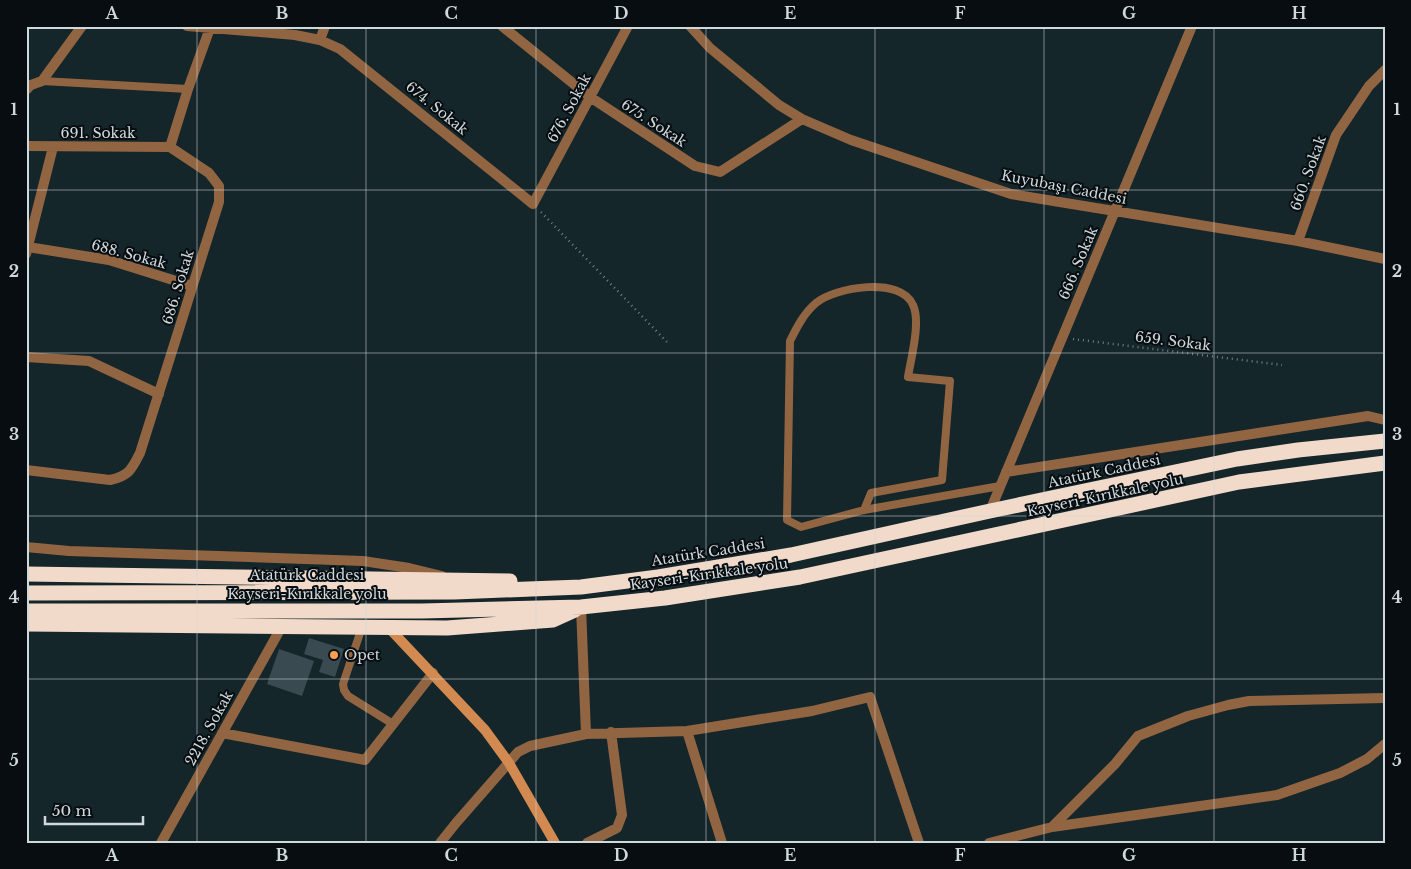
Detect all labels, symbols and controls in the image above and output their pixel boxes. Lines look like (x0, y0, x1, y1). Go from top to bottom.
text: A (105, 3, 120, 23)
text: B (276, 3, 289, 23)
text: C (444, 3, 458, 23)
text: D (614, 3, 628, 23)
text: E (784, 3, 796, 23)
text: F (954, 3, 966, 23)
text: G (1122, 3, 1136, 23)
text: H (1291, 3, 1307, 23)
street label: 676. Sokak (543, 70, 595, 146)
street label: 674. Sokak (402, 77, 472, 139)
street label: 675. Sokak (618, 95, 690, 151)
text: 1 (11, 99, 18, 119)
text: 1 (1394, 99, 1401, 119)
street label: 691. Sokak (60, 124, 136, 142)
street label: 660. Sokak (1286, 133, 1330, 213)
street label: Kuyubaşı Caddesi (1000, 166, 1129, 208)
street label: 666. Sokak (1054, 223, 1102, 302)
street label: 688. Sokak (90, 235, 169, 273)
street label: 686. Sokak (158, 247, 198, 327)
text: 2 (9, 261, 19, 281)
text: 2 (1392, 261, 1402, 281)
street label: 659. Sokak (1134, 327, 1212, 355)
text: 3 (9, 424, 19, 444)
text: 3 (1392, 424, 1402, 444)
street label: Atatürk Caddesi (1045, 450, 1162, 492)
street label: Kayseri-Kırıkkale yolu (1025, 470, 1185, 520)
street label: Atatürk Caddesi (649, 534, 766, 570)
street label: Kayseri-Kırıkkale yolu (629, 554, 790, 594)
street label: Atatürk Caddesi (249, 566, 365, 584)
street label: Kayseri-Kırıkkale yolu (227, 585, 387, 603)
text: 4 (9, 587, 19, 607)
text: 4 (1392, 587, 1402, 607)
place label: Opet (344, 646, 381, 664)
marker: Opet (328, 649, 340, 661)
street label: 2218. Sokak (181, 687, 237, 769)
text: 5 (9, 750, 19, 770)
text: 5 (1392, 750, 1402, 770)
scale bar (45, 794, 142, 826)
text: 50 m (52, 801, 92, 820)
text: A (105, 845, 120, 865)
text: B (276, 845, 289, 865)
text: C (444, 845, 458, 865)
text: D (614, 845, 628, 865)
text: E (784, 845, 796, 865)
text: F (954, 845, 966, 865)
text: G (1122, 845, 1136, 865)
text: H (1291, 845, 1307, 865)

